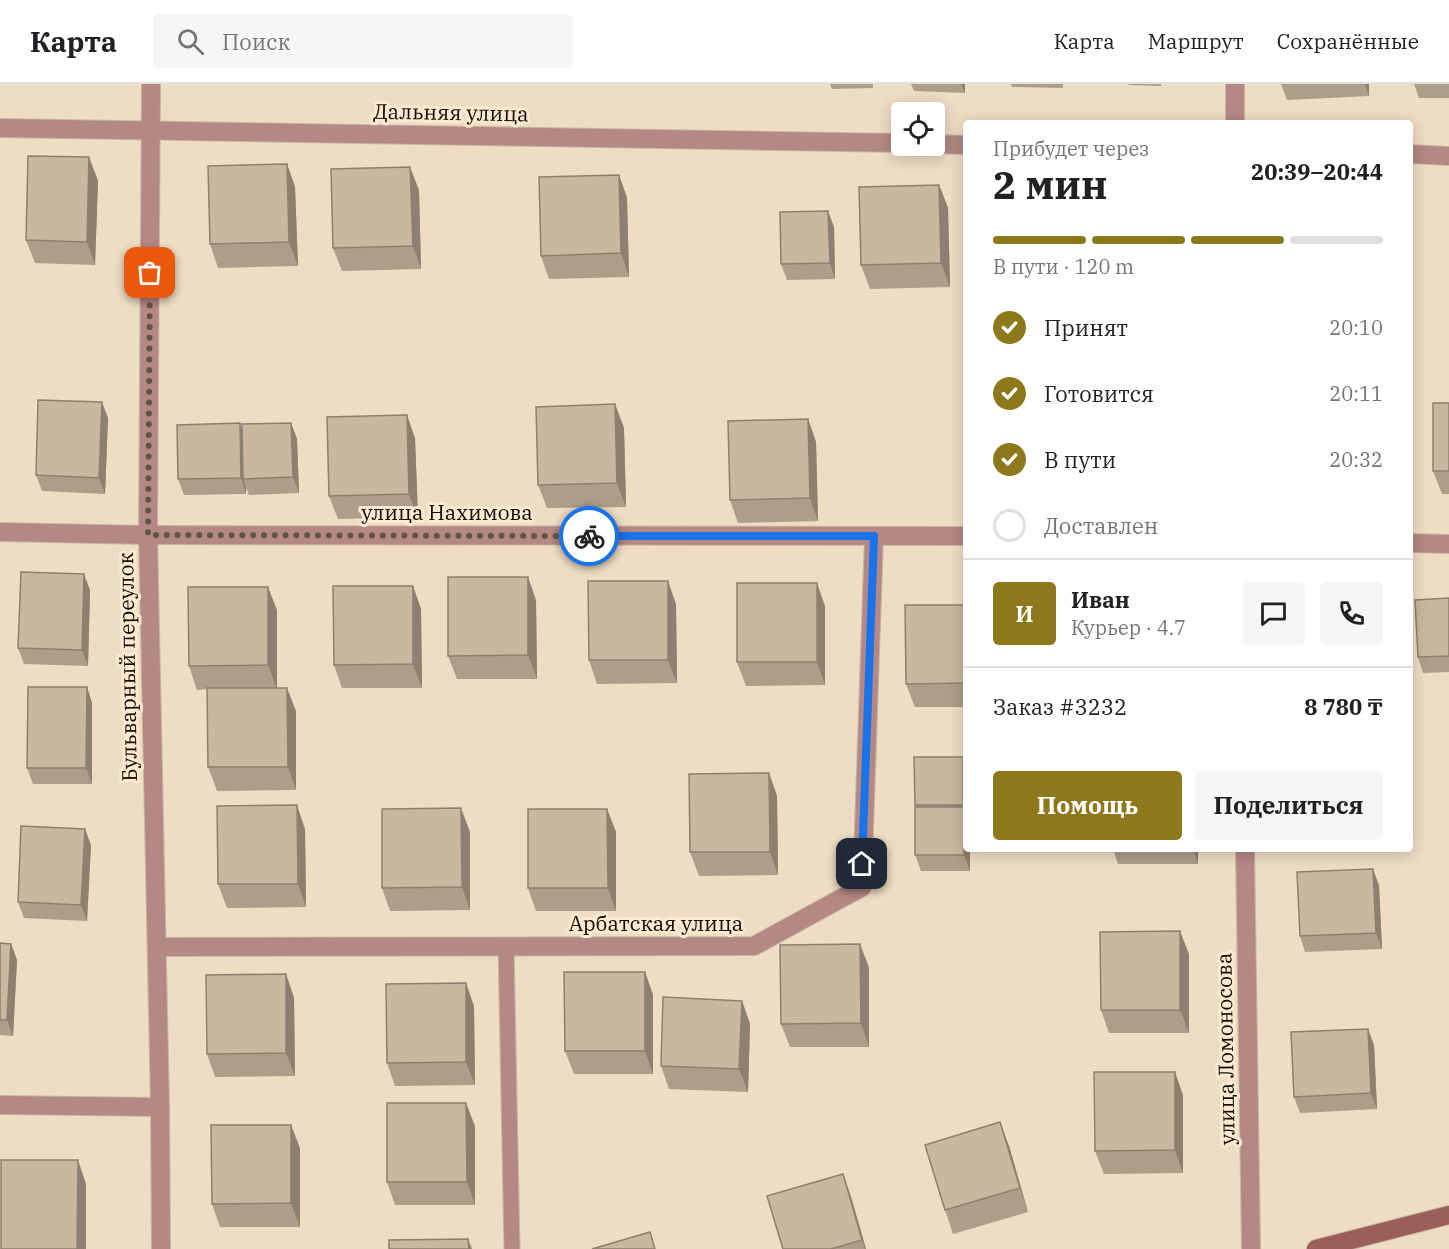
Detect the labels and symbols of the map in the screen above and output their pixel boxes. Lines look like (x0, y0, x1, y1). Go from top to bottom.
street label: Дальняя улица (373, 97, 529, 127)
pin (124, 247, 175, 298)
street label: улица Нахимова (361, 498, 533, 526)
courier (559, 506, 619, 566)
street label: Бульварный переулок (111, 552, 143, 782)
pin (836, 838, 887, 889)
street label: Арбатская улица (569, 909, 743, 937)
street label: улица Ломоносова (1209, 953, 1241, 1145)

